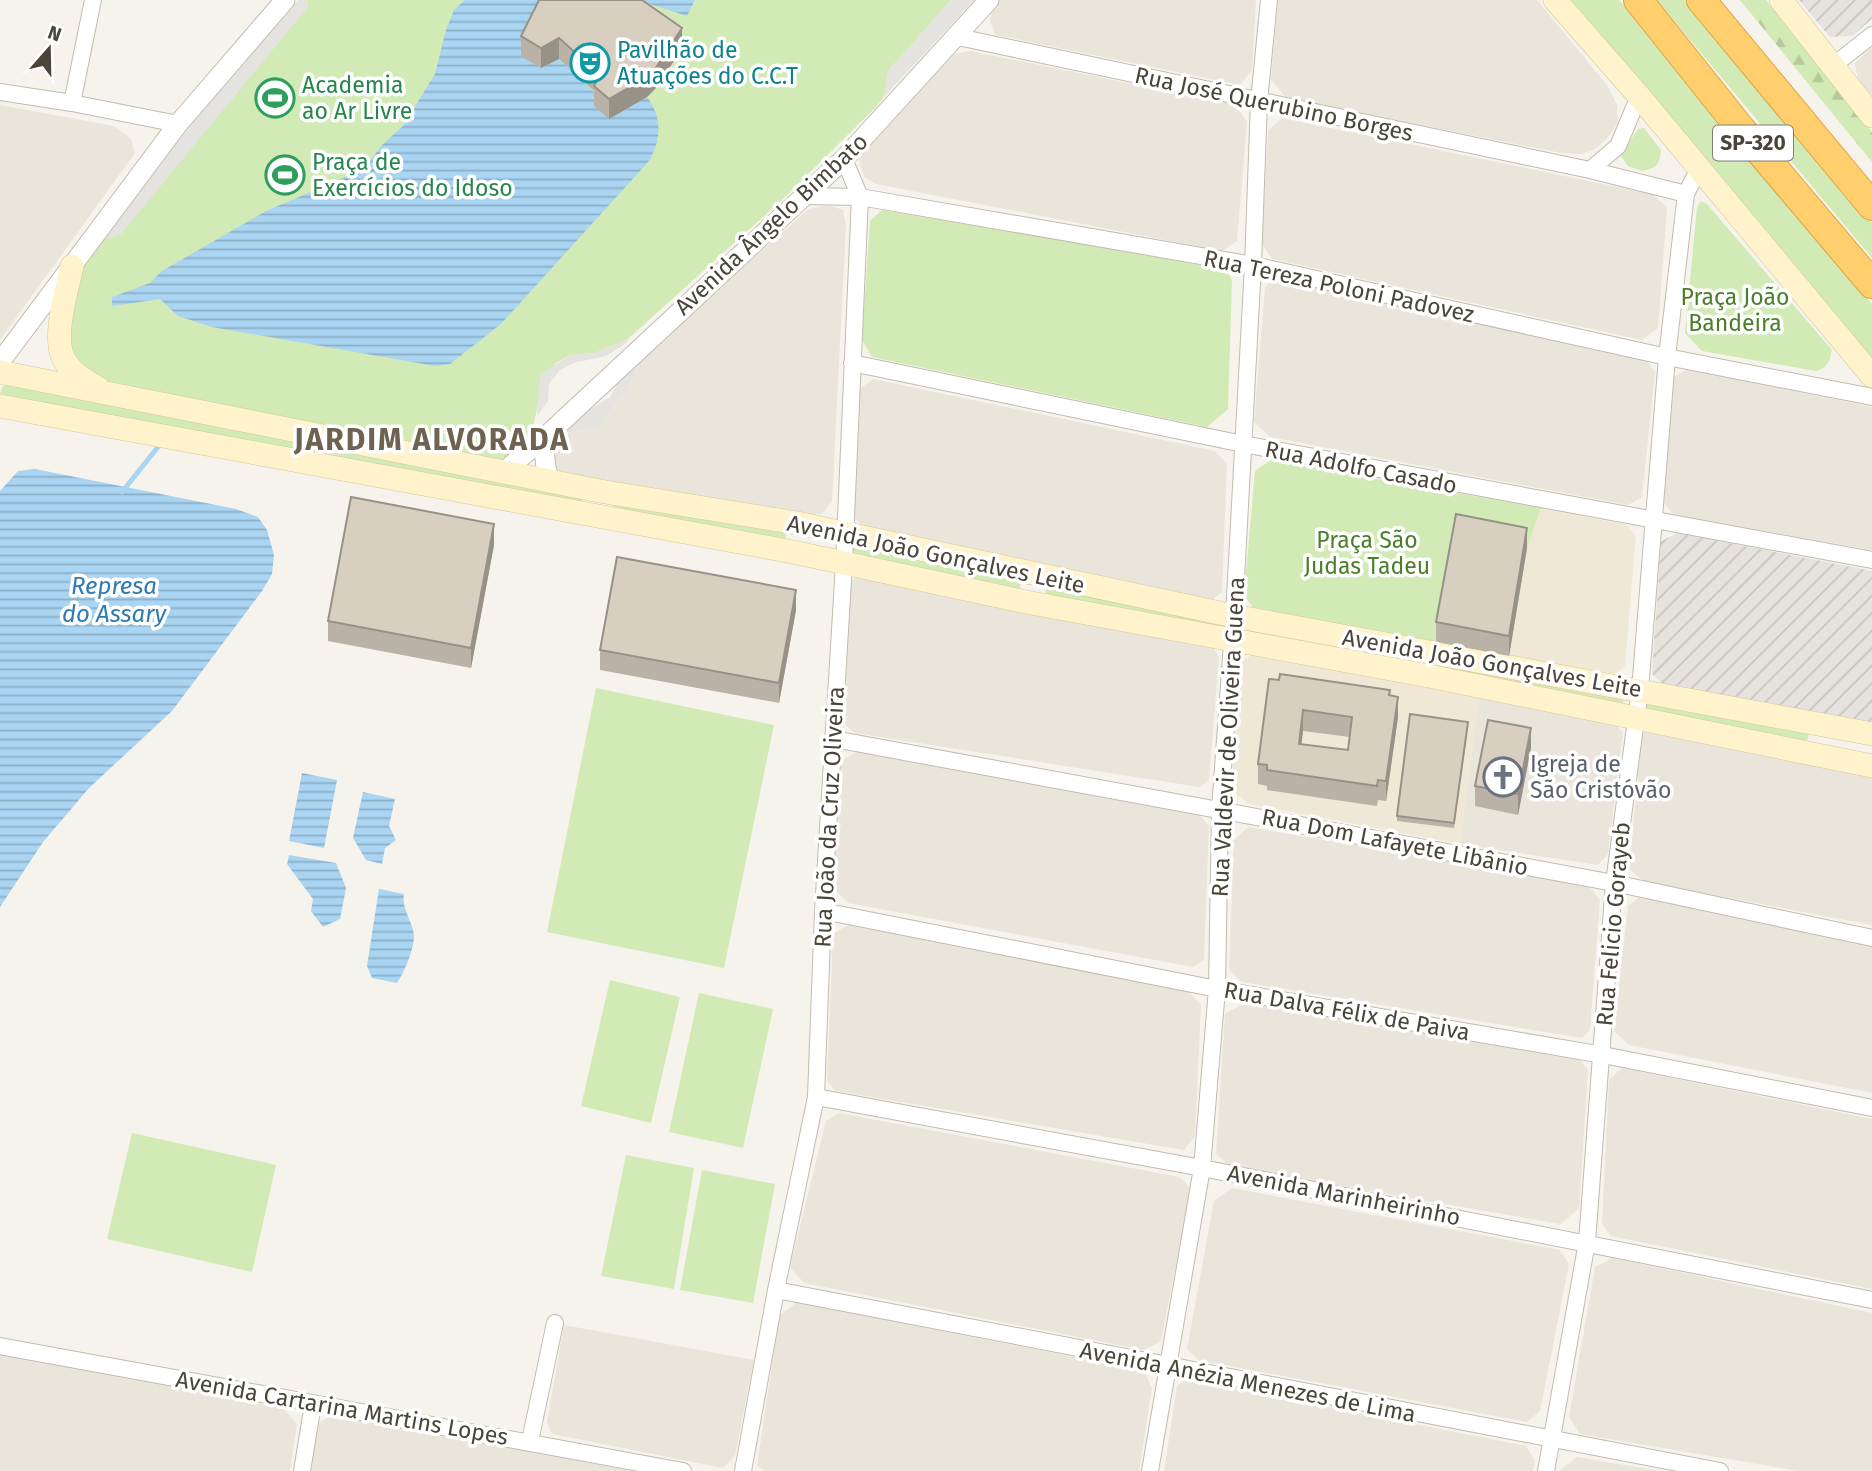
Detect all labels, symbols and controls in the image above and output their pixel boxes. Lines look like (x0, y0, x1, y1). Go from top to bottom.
north arrow (14, 14, 84, 84)
text: N (45, 21, 65, 46)
place label: Pavilhão de Atuações do C.C.T (617, 36, 798, 90)
theatre icon: Pavilhão de Atuações do C.C.T (569, 42, 611, 84)
street label: Rua José Querubino Borges (1132, 61, 1416, 147)
place label: Academia ao Ar Livre (302, 71, 412, 125)
sports icon: Academia ao Ar Livre (254, 77, 296, 119)
road number: SP-320 (1713, 125, 1793, 160)
street label: Avenida Ângelo Bimbato (669, 127, 873, 321)
place label: Praça de Exercícios do Idoso (312, 148, 513, 202)
sports icon: Praça de Exercícios do Idoso (264, 154, 306, 196)
street label: Rua Tereza Poloni Padovez (1201, 244, 1477, 328)
park label: Praça João Bandeira (1680, 283, 1790, 337)
district label: JARDIM ALVORADA (293, 422, 570, 458)
street label: Rua Adolfo Casado (1263, 435, 1459, 499)
street label: Avenida João Gonçalves Leite (785, 509, 1087, 599)
park label: Praça São Judas Tadeu (1304, 526, 1430, 580)
water label: Represa do Assary (62, 572, 167, 628)
street label: Rua Valdevir de Oliveira Guena (1206, 576, 1250, 898)
street label: Avenida João Gonçalves Leite (1340, 623, 1644, 703)
street label: Rua João da Cruz Oliveira (808, 686, 850, 948)
place label: Igreja de São Cristóvão (1530, 750, 1671, 804)
church icon: Igreja de São Cristóvão (1482, 756, 1524, 798)
street label: Rua Dom Lafayete Libânio (1259, 802, 1531, 882)
street label: Rua Felicio Gorayeb (1590, 821, 1636, 1027)
street label: Rua Dalva Félix de Paiva (1222, 976, 1472, 1046)
street label: Avenida Marinheirinho (1225, 1159, 1463, 1231)
street label: Avenida Anézia Menezes de Lima (1078, 1336, 1418, 1428)
street label: Avenida Cartarina Martins Lopes (174, 1365, 510, 1451)

